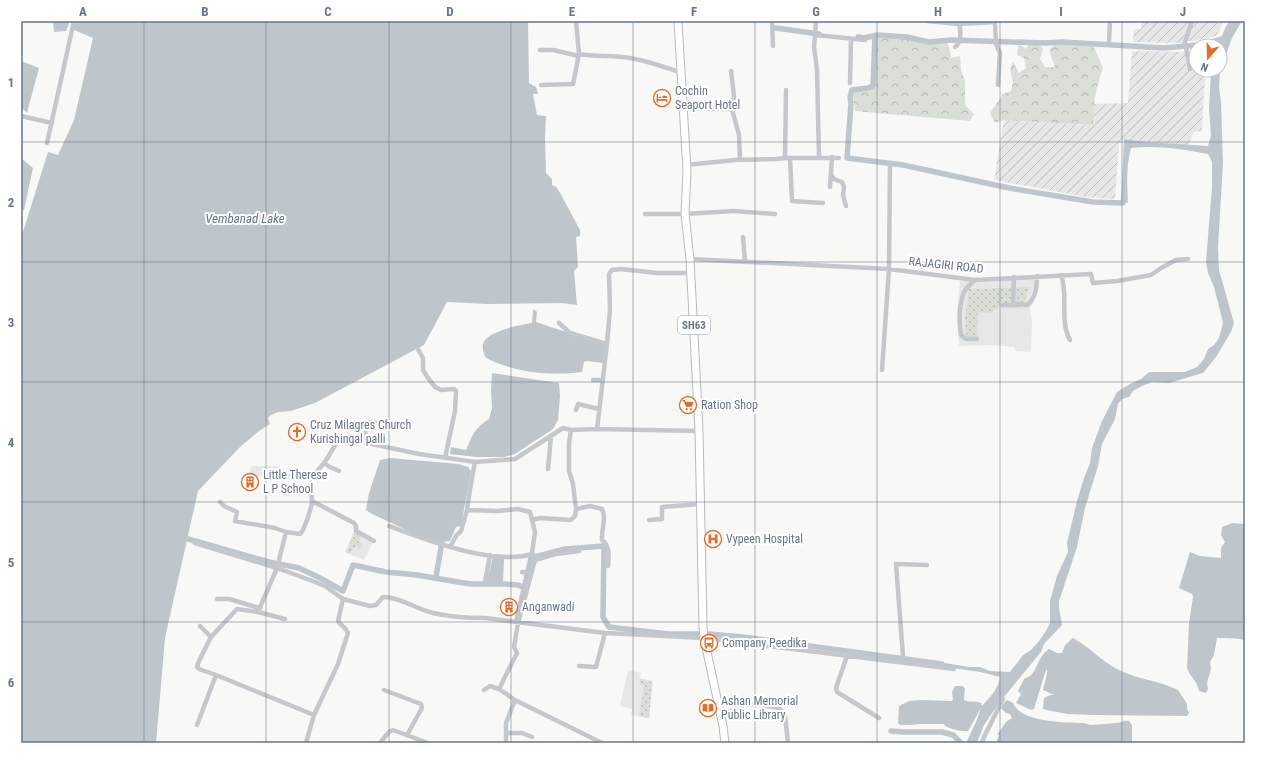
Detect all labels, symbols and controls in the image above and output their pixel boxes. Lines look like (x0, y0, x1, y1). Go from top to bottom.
text: A (79, 4, 87, 19)
text: B (201, 4, 209, 19)
text: C (324, 4, 332, 19)
text: D (446, 4, 454, 19)
text: E (569, 4, 576, 19)
text: F (691, 4, 697, 19)
text: G (812, 4, 820, 19)
text: H (934, 4, 942, 19)
text: I (1059, 4, 1063, 19)
text: J (1180, 4, 1186, 19)
north arrow (1188, 38, 1228, 78)
text: N (1199, 60, 1210, 74)
text: 1 (8, 75, 14, 90)
place label: Cochin Seaport Hotel (675, 84, 740, 112)
hotel icon: Cochin Seaport Hotel (652, 88, 672, 108)
text: 2 (8, 195, 15, 210)
water label: Vembanad Lake (205, 211, 285, 226)
street label: RAJAGIRI ROAD (908, 254, 984, 276)
text: 3 (8, 315, 14, 330)
road number: SH63 (678, 316, 710, 334)
supermarket icon: Ration Shop (678, 395, 698, 415)
place label: Ration Shop (701, 398, 758, 412)
place label: Cruz Milagres Church Kurishingal palli (310, 418, 411, 446)
church icon: Cruz Milagres Church Kurishingal palli (287, 422, 307, 442)
text: 4 (8, 435, 15, 450)
place label: Little Therese L P School (263, 468, 328, 496)
building icon: Little Therese L P School (240, 472, 260, 492)
hospital icon: Vypeen Hospital (703, 529, 723, 549)
place label: Vypeen Hospital (726, 532, 803, 546)
text: 5 (8, 555, 15, 570)
building icon: Anganwadi (499, 597, 519, 617)
place label: Anganwadi (522, 600, 574, 614)
bus stop icon: Company Peedika (699, 633, 719, 653)
place label: Company Peedika (722, 636, 807, 650)
text: 6 (8, 675, 15, 690)
place label: Ashan Memorial Public Library (721, 694, 798, 722)
library icon: Ashan Memorial Public Library (698, 698, 718, 718)

